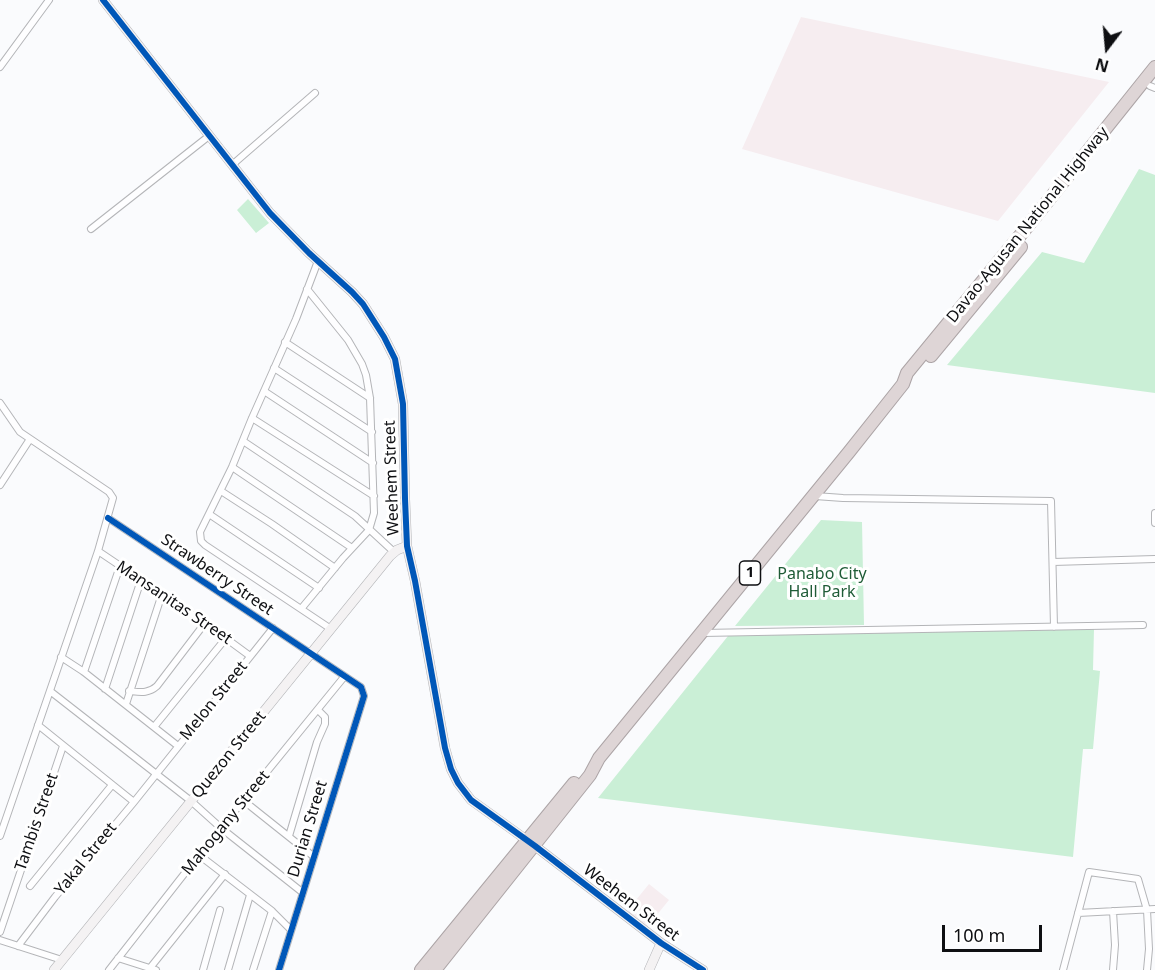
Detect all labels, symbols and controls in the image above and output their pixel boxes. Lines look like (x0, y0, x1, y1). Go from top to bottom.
north arrow (1077, 18, 1137, 78)
text: N (1093, 53, 1111, 78)
street label: Davao-Agusan National Highway (943, 123, 1113, 327)
street label: Weehem Street (380, 420, 404, 536)
street label: Strawberry Street (157, 530, 277, 620)
street label: Mansanitas Street (113, 557, 235, 649)
road number: 1 (740, 561, 760, 585)
park label: Panabo City Hall Park (777, 564, 867, 602)
street label: Melon Street (176, 658, 252, 744)
street label: Quezon Street (188, 707, 270, 803)
street label: Mahogany Street (178, 767, 274, 879)
street label: Tambis Street (11, 771, 63, 873)
street label: Durian Street (284, 778, 332, 880)
street label: Yakal Street (51, 819, 121, 899)
street label: Weehem Street (579, 861, 683, 945)
scale bar (945, 913, 1046, 951)
text: 100 m (953, 923, 1005, 947)

